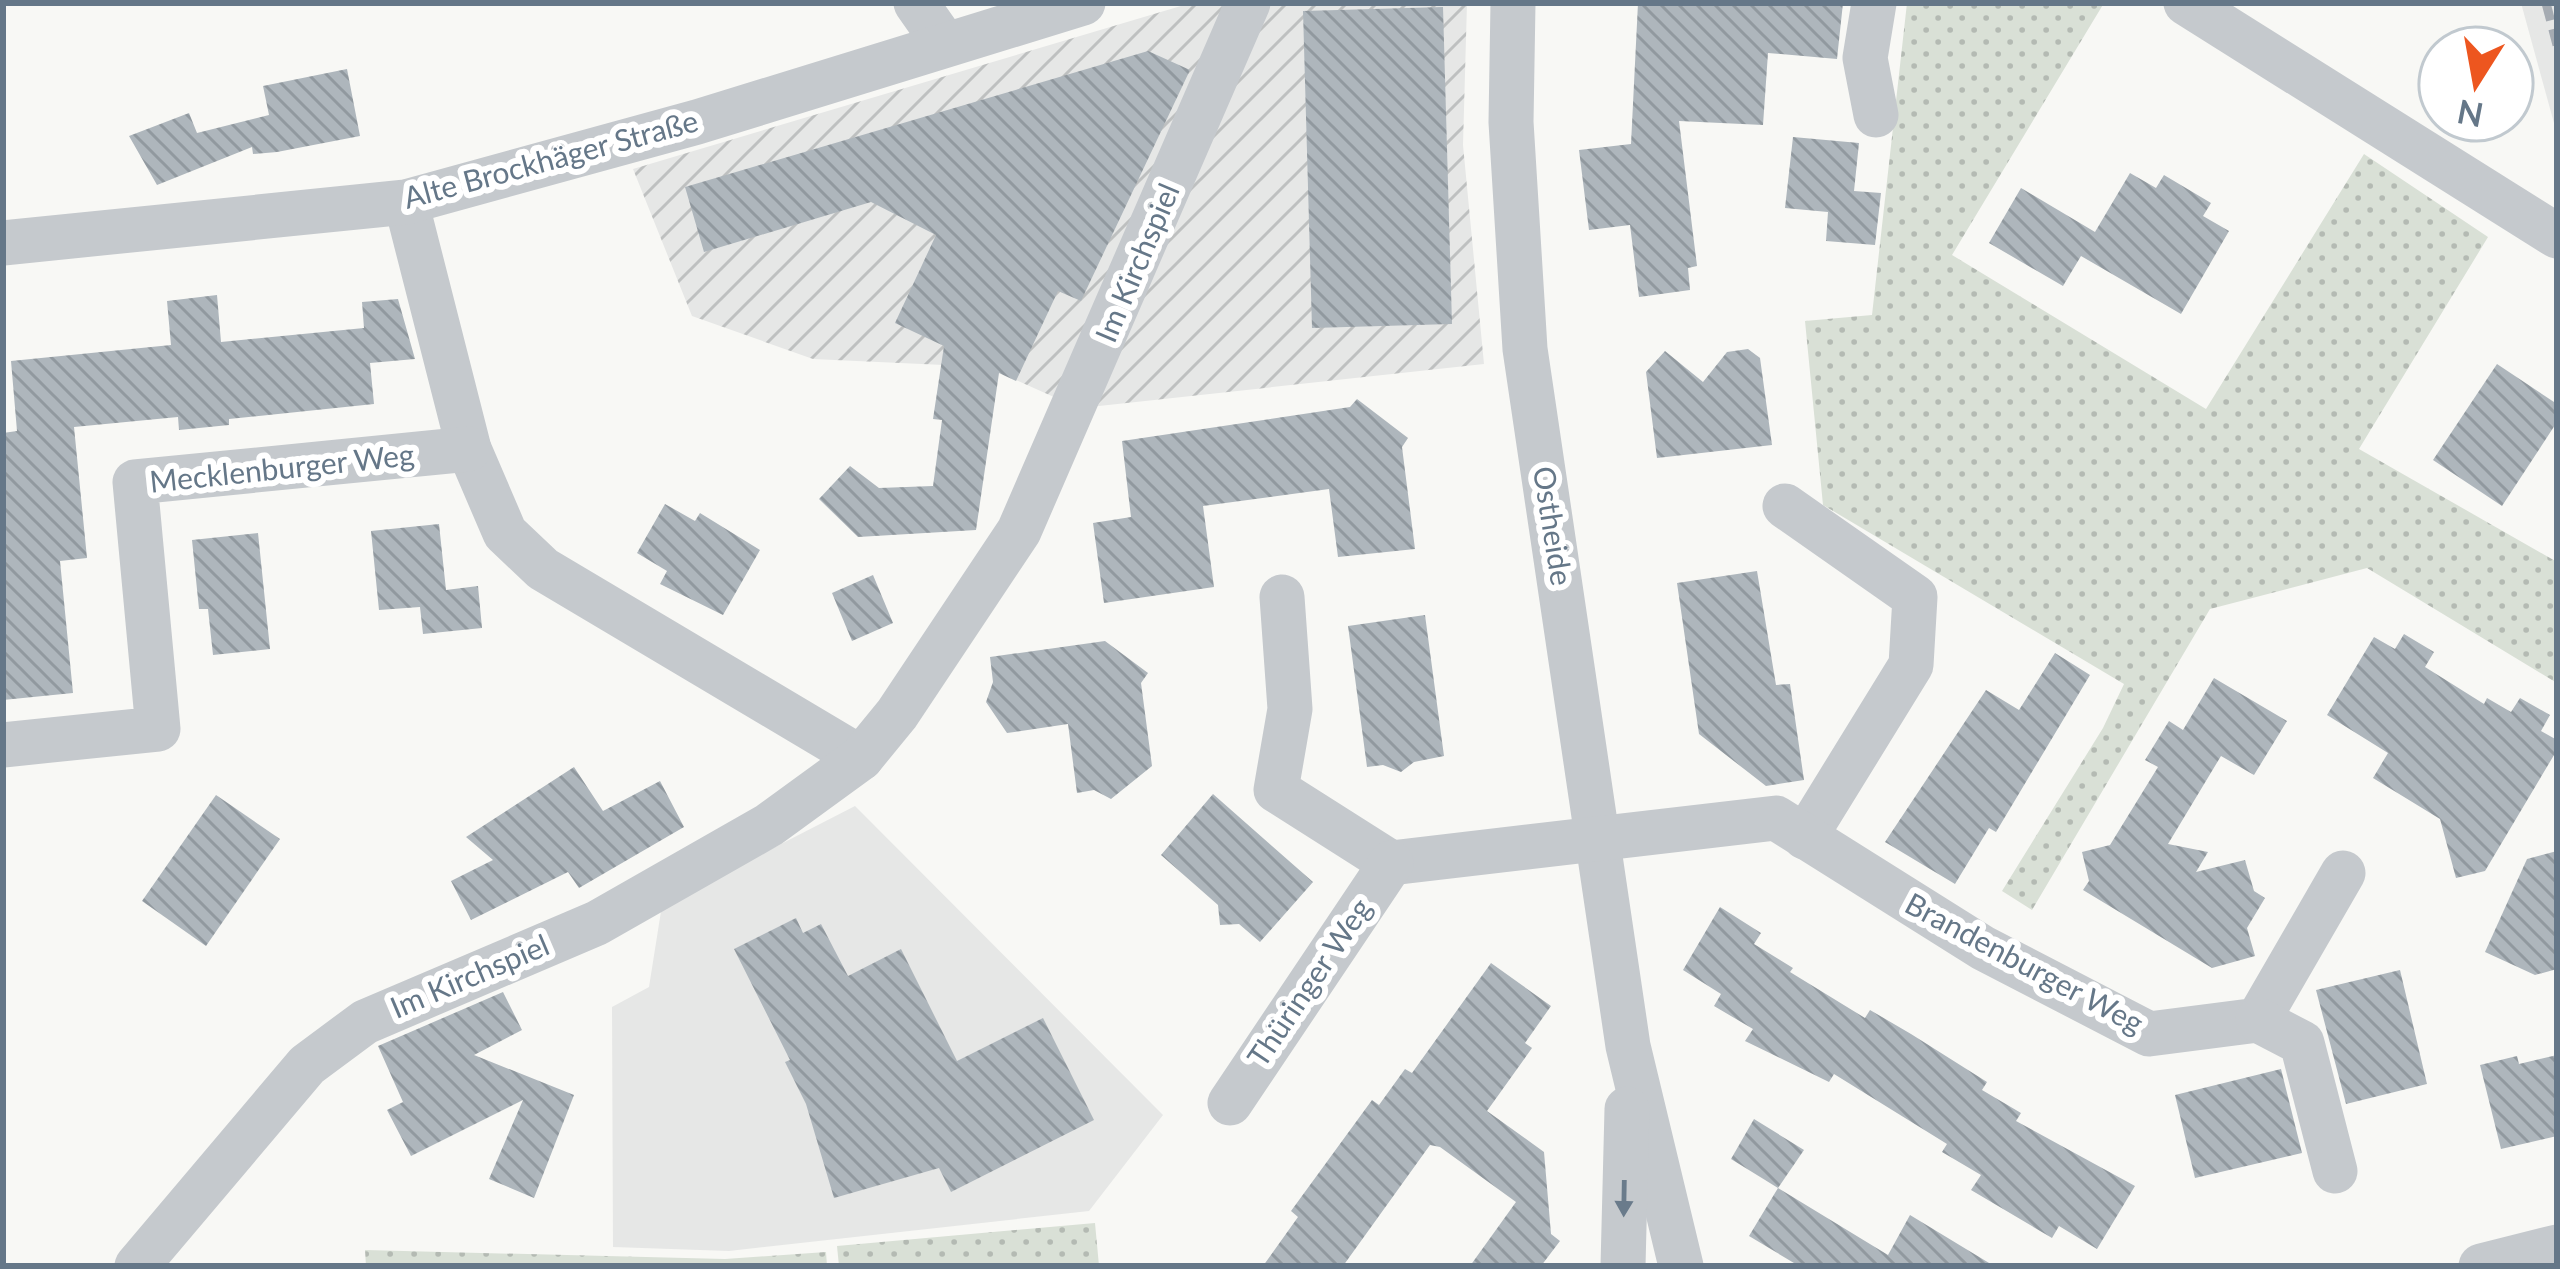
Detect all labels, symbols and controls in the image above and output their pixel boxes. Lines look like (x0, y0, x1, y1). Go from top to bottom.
north arrow (2416, 24, 2536, 144)
text: N (2454, 92, 2486, 136)
street label: Alte Brockhäger Straße (399, 101, 702, 215)
street label: Im Kirchspiel (1087, 177, 1186, 347)
street label: Mecklenburger Weg (148, 435, 416, 499)
street label: Ostheide (1527, 464, 1581, 588)
street label: Brandenburger Weg (1900, 884, 2150, 1040)
street label: Thüringer Weg (1239, 891, 1378, 1073)
street label: Im Kirchspiel (384, 926, 554, 1025)
one-way arrow (1615, 1180, 1634, 1218)

